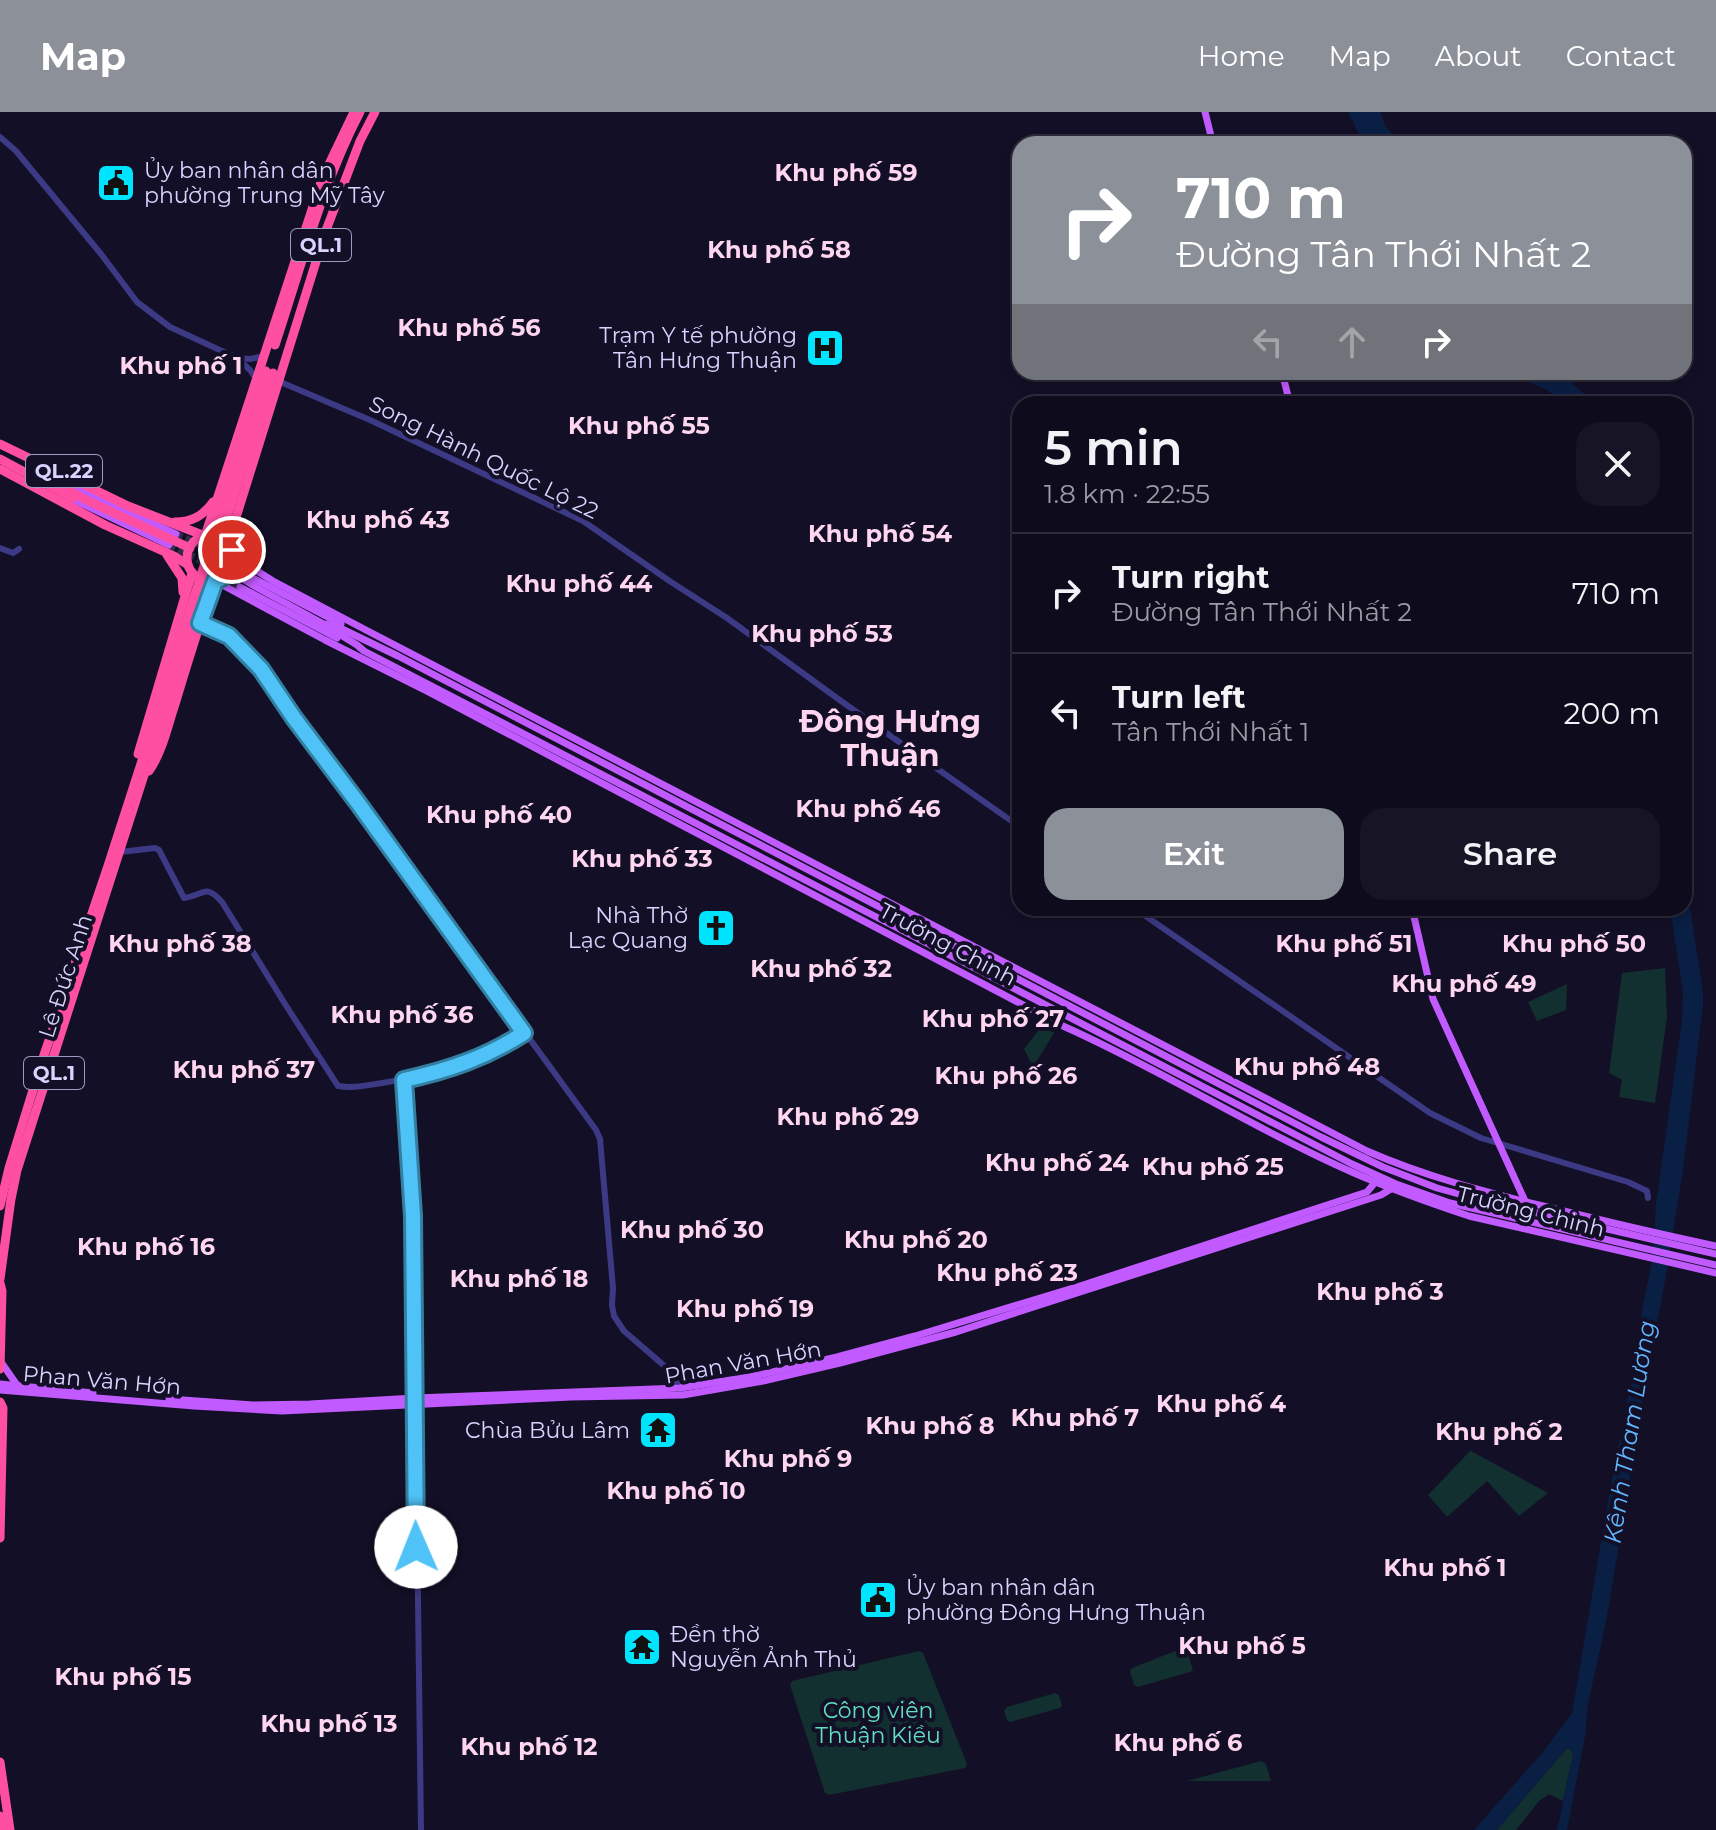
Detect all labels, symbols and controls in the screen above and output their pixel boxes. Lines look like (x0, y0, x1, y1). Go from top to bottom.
text: Map (40, 33, 126, 80)
text: Home (1198, 39, 1285, 73)
text: Map (1329, 39, 1391, 73)
text: About (1435, 39, 1522, 73)
text: Contact (1566, 39, 1676, 73)
place label: Ủy ban nhân dân phường Trung Mỹ Tây (144, 157, 385, 209)
district label: Khu phố 59 (775, 158, 917, 187)
public building icon: Ủy ban nhân dân phường Trung Mỹ Tây (95, 162, 137, 204)
text: 710 m (1176, 164, 1346, 232)
icon: right (1044, 168, 1148, 272)
road number: QL.1 (291, 229, 351, 261)
text: Đường Tân Thới Nhất 2 (1176, 232, 1591, 276)
district label: Khu phố 58 (707, 235, 851, 264)
district label: Khu phố 56 (398, 313, 540, 342)
icon: left (1246, 320, 1290, 364)
icon: ahead (1330, 320, 1374, 364)
icon: right (1414, 320, 1458, 364)
place label: Trạm Y tế phường Tân Hưng Thuận (599, 322, 797, 374)
hospital icon: Trạm Y tế phường Tân Hưng Thuận (804, 327, 846, 369)
district label: Khu phố 1 (120, 351, 242, 380)
street label: Song Hành Quốc Lộ 22 (365, 390, 603, 525)
district label: Khu phố 55 (568, 411, 710, 440)
text: 5 min (1044, 419, 1183, 477)
button: close (1576, 422, 1660, 506)
road number: QL.22 (26, 455, 102, 487)
text: 1.8 km · 22:55 (1044, 478, 1210, 510)
district label: Khu phố 43 (306, 505, 450, 534)
pin (198, 516, 266, 584)
district label: Khu phố 54 (808, 519, 953, 548)
icon: arrive (210, 528, 254, 572)
text: Turn right (1112, 559, 1269, 596)
district label: Khu phố 44 (506, 569, 653, 598)
icon: right (1044, 571, 1088, 615)
text: 710 m (1572, 575, 1660, 612)
text: Đường Tân Thới Nhất 2 (1112, 596, 1412, 628)
district label: Khu phố 53 (751, 619, 893, 648)
text: Turn left (1112, 679, 1245, 716)
icon: left (1044, 691, 1088, 735)
text: 200 m (1564, 695, 1660, 732)
district label: Đông Hưng Thuận (799, 703, 981, 774)
text: Tân Thới Nhất 1 (1112, 716, 1309, 748)
district label: Khu phố 46 (795, 794, 941, 823)
district label: Khu phố 40 (426, 800, 572, 829)
button: Exit (1044, 808, 1344, 900)
button: Share (1360, 808, 1660, 900)
district label: Khu phố 33 (571, 844, 713, 873)
street label: Trường Chinh (875, 897, 1021, 992)
place label: Nhà Thờ Lạc Quang (568, 902, 688, 954)
church icon: Nhà Thờ Lạc Quang (695, 907, 737, 949)
street label: Lê Đức Anh (33, 911, 98, 1041)
district label: Khu phố 38 (108, 929, 252, 958)
district label: Khu phố 51 (1275, 929, 1413, 958)
district label: Khu phố 50 (1502, 929, 1646, 958)
district label: Khu phố 32 (750, 954, 892, 983)
district label: Khu phố 49 (1391, 969, 1537, 998)
district label: Khu phố 36 (331, 1000, 473, 1029)
district label: Khu phố 27 (922, 1004, 1064, 1033)
district label: Khu phố 48 (1234, 1052, 1380, 1081)
district label: Khu phố 37 (173, 1055, 315, 1084)
road number: QL.1 (24, 1057, 84, 1089)
district label: Khu phố 26 (935, 1061, 1077, 1090)
district label: Khu phố 29 (777, 1102, 919, 1131)
district label: Khu phố 24 (985, 1148, 1129, 1177)
district label: Khu phố 25 (1142, 1152, 1284, 1181)
street label: Trường Chinh (1454, 1180, 1608, 1243)
district label: Khu phố 30 (620, 1215, 764, 1244)
district label: Khu phố 20 (844, 1225, 988, 1254)
district label: Khu phố 16 (77, 1232, 215, 1261)
district label: Khu phố 23 (936, 1258, 1078, 1287)
district label: Khu phố 18 (450, 1264, 588, 1293)
district label: Khu phố 3 (1316, 1277, 1444, 1306)
district label: Khu phố 19 (676, 1294, 814, 1323)
water label: Kênh Tham Lương (1598, 1318, 1661, 1545)
street label: Phan Văn Hớn (663, 1335, 824, 1390)
street label: Phan Văn Hớn (22, 1360, 182, 1401)
district label: Khu phố 4 (1156, 1389, 1286, 1418)
district label: Khu phố 7 (1011, 1403, 1139, 1432)
temple icon: Chùa Bửu Lâm (637, 1409, 679, 1451)
district label: Khu phố 8 (865, 1411, 995, 1440)
place label: Chùa Bửu Lâm (465, 1417, 630, 1444)
district label: Khu phố 2 (1435, 1417, 1563, 1446)
district label: Khu phố 9 (724, 1444, 852, 1473)
district label: Khu phố 10 (606, 1476, 746, 1505)
position arrow (374, 1505, 458, 1589)
district label: Khu phố 1 (1384, 1553, 1506, 1582)
place label: Ủy ban nhân dân phường Đông Hưng Thuận (906, 1574, 1206, 1626)
public building icon: Ủy ban nhân dân phường Đông Hưng Thuận (857, 1579, 899, 1621)
place label: Đền thờ Nguyễn Ảnh Thủ (670, 1621, 857, 1673)
temple icon: Đền thờ Nguyễn Ảnh Thủ (621, 1626, 663, 1668)
district label: Khu phố 5 (1178, 1631, 1306, 1660)
district label: Khu phố 15 (54, 1662, 192, 1691)
park label: Công viên Thuận Kiều (815, 1697, 941, 1749)
district label: Khu phố 13 (261, 1709, 398, 1738)
district label: Khu phố 6 (1114, 1728, 1242, 1757)
district label: Khu phố 12 (461, 1732, 597, 1761)

